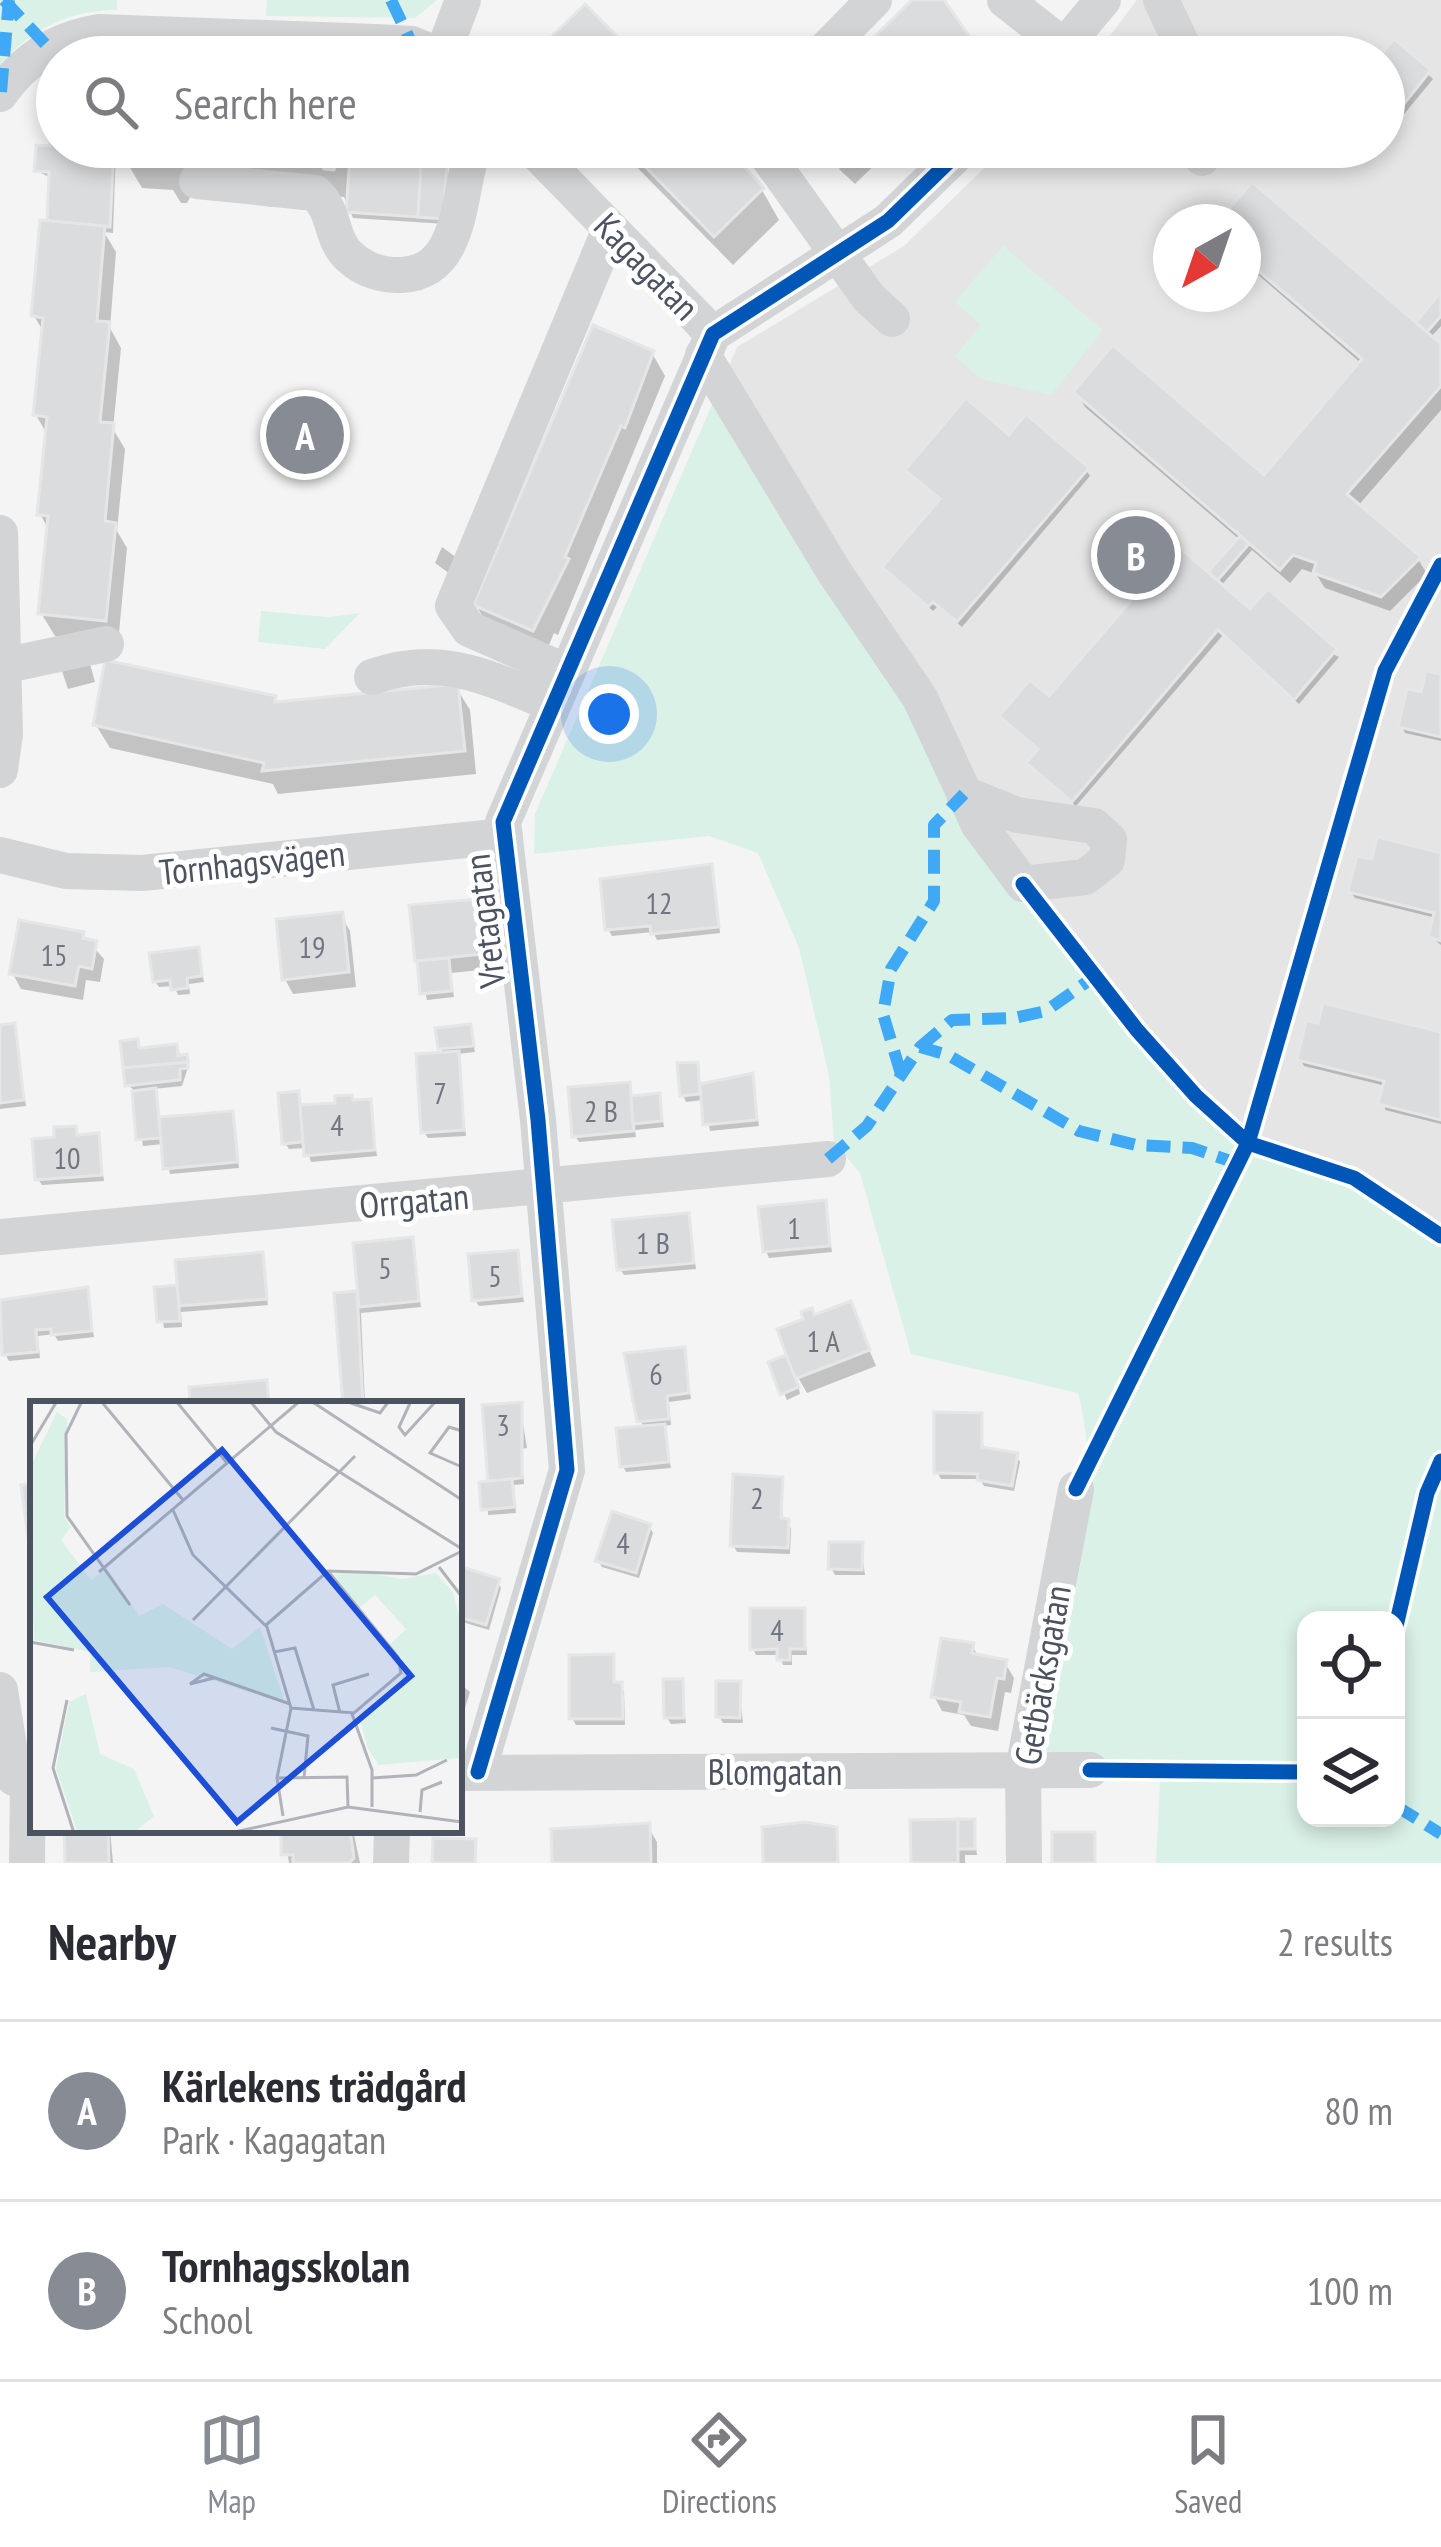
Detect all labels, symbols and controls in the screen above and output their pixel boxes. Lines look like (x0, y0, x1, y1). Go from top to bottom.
search box (36, 36, 1405, 168)
icon: search (78, 69, 144, 135)
text: Search here (174, 73, 357, 131)
street label: Kagagatan (584, 202, 710, 330)
north arrow (1153, 204, 1261, 312)
pin: A (266, 390, 344, 480)
pin: B (1097, 510, 1175, 600)
your location (579, 684, 639, 744)
street label: Tornhagsvägen (157, 829, 347, 895)
street label: Vretagatan (452, 851, 516, 991)
house number: 12 (646, 883, 673, 922)
house number: 19 (299, 927, 326, 966)
house number: 15 (41, 935, 68, 974)
house number: 7 (433, 1073, 447, 1112)
house number: 2 B (584, 1091, 618, 1130)
house number: 4 (330, 1105, 344, 1144)
house number: 10 (54, 1138, 81, 1177)
street label: Orrgatan (357, 1172, 471, 1228)
house number: 1 (787, 1208, 801, 1247)
house number: 1 B (636, 1223, 670, 1262)
house number: 5 (378, 1248, 392, 1287)
house number: 5 (488, 1256, 502, 1295)
house number: 1 A (806, 1321, 840, 1360)
house number: 6 (649, 1354, 663, 1393)
inset map (30, 1401, 462, 1833)
house number: 3 (496, 1405, 510, 1444)
house number: 2 (750, 1478, 764, 1517)
house number: 4 (616, 1523, 630, 1562)
street label: Getbäcksgatan (1003, 1582, 1081, 1768)
house number: 4 (770, 1610, 784, 1649)
map controls (1297, 1611, 1405, 1827)
button: locate (1297, 1611, 1405, 1719)
button: layers (1297, 1719, 1405, 1827)
street label: Blomgatan (708, 1748, 842, 1795)
text: Nearby (48, 1908, 176, 1974)
text: 2 results (1277, 1916, 1393, 1967)
text: Kärlekens trädgård (162, 2056, 466, 2114)
text: A (77, 2085, 97, 2136)
text: 80 m (1324, 2085, 1393, 2136)
text: Park · Kagagatan (162, 2114, 386, 2165)
text: Tornhagsskolan (162, 2236, 410, 2294)
text: B (77, 2265, 97, 2316)
text: 100 m (1307, 2265, 1393, 2316)
text: School (162, 2294, 253, 2345)
tab: Map (199, 2407, 265, 2522)
tab: Directions (662, 2407, 777, 2522)
tab: Saved (1174, 2407, 1242, 2522)

